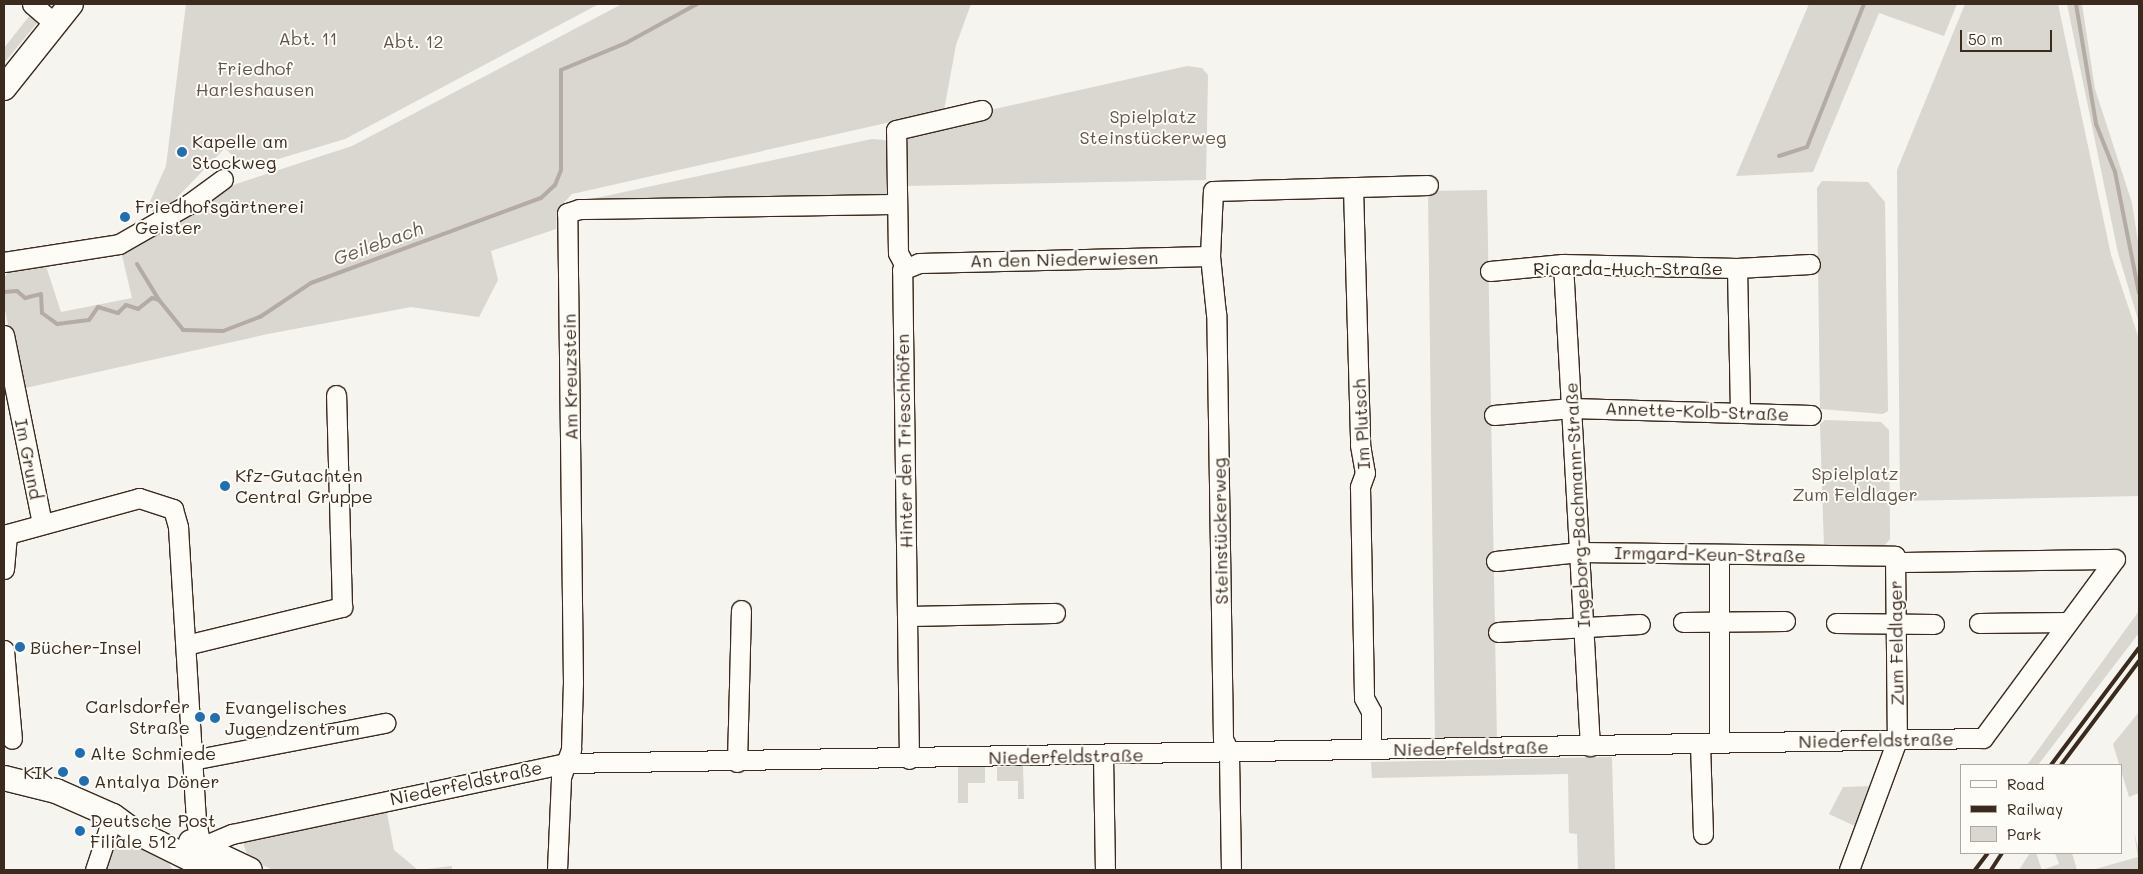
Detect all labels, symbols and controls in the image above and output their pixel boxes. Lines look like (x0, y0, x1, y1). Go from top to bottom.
scale bar (1963, 20, 2056, 52)
park label: Abt. 11 (278, 27, 338, 49)
text: 50 m (1968, 29, 2003, 49)
park label: Abt. 12 (382, 30, 444, 52)
park label: Friedhof Harleshausen (196, 58, 314, 100)
park label: Spielplatz Steinstückerweg (1079, 106, 1227, 148)
place label: Kapelle am Stockweg (192, 131, 288, 173)
marker: Kapelle am Stockweg (176, 146, 188, 158)
place label: Friedhofsgärtnerei Geister (135, 196, 304, 238)
marker: Friedhofsgärtnerei Geister (119, 211, 131, 223)
water label: Geilebach (330, 216, 426, 270)
street label: An den Niederwiesen (970, 247, 1158, 271)
street label: Ricarda-Huch-Straße (1533, 257, 1723, 279)
street label: Am Kreuzstein (558, 313, 582, 441)
street label: Hinter den Trieschhöfen (891, 334, 917, 548)
street label: Im Plutsch (1348, 378, 1374, 470)
street label: Ingeborg-Bachmann-Straße (1560, 382, 1594, 628)
street label: Annette-Kolb-Straße (1605, 397, 1789, 425)
street label: Im Grund (11, 417, 47, 501)
street label: Steinstückerweg (1208, 457, 1232, 605)
park label: Spielplatz Zum Feldlager (1792, 463, 1918, 506)
place label: Kfz-Gutachten Central Gruppe (235, 465, 373, 508)
marker: Kfz-Gutachten Central Gruppe (219, 480, 231, 492)
street label: Irmgard-Keun-Straße (1614, 542, 1806, 566)
street label: Zum Feldlager (1884, 580, 1908, 706)
place label: Bücher-Insel (30, 636, 142, 658)
marker: Bücher-Insel (14, 641, 26, 653)
place label: Carlsdorfer Straße (85, 696, 190, 739)
place label: Evangelisches Jugendzentrum (225, 697, 360, 740)
marker: Carlsdorfer Straße (194, 711, 206, 723)
marker: Evangelisches Jugendzentrum (209, 712, 221, 724)
street label: Niederfeldstraße (1798, 728, 1954, 752)
street label: Niederfeldstraße (1393, 736, 1549, 760)
place label: Alte Schmiede (90, 742, 216, 764)
street label: Niederfeldstraße (988, 744, 1144, 768)
marker: Alte Schmiede (74, 747, 86, 759)
street label: Niederfeldstraße (388, 756, 544, 810)
place label: KIK (23, 761, 53, 783)
legend (1960, 764, 2123, 854)
marker: KIK (57, 766, 69, 778)
place label: Antalya Döner (94, 770, 220, 792)
text: Road (2007, 774, 2044, 794)
marker: Antalya Döner (78, 775, 90, 787)
text: Railway (2007, 799, 2063, 819)
place label: Deutsche Post Filiale 512 (90, 810, 216, 852)
text: Park (2007, 824, 2041, 844)
marker: Deutsche Post Filiale 512 (74, 825, 86, 837)

